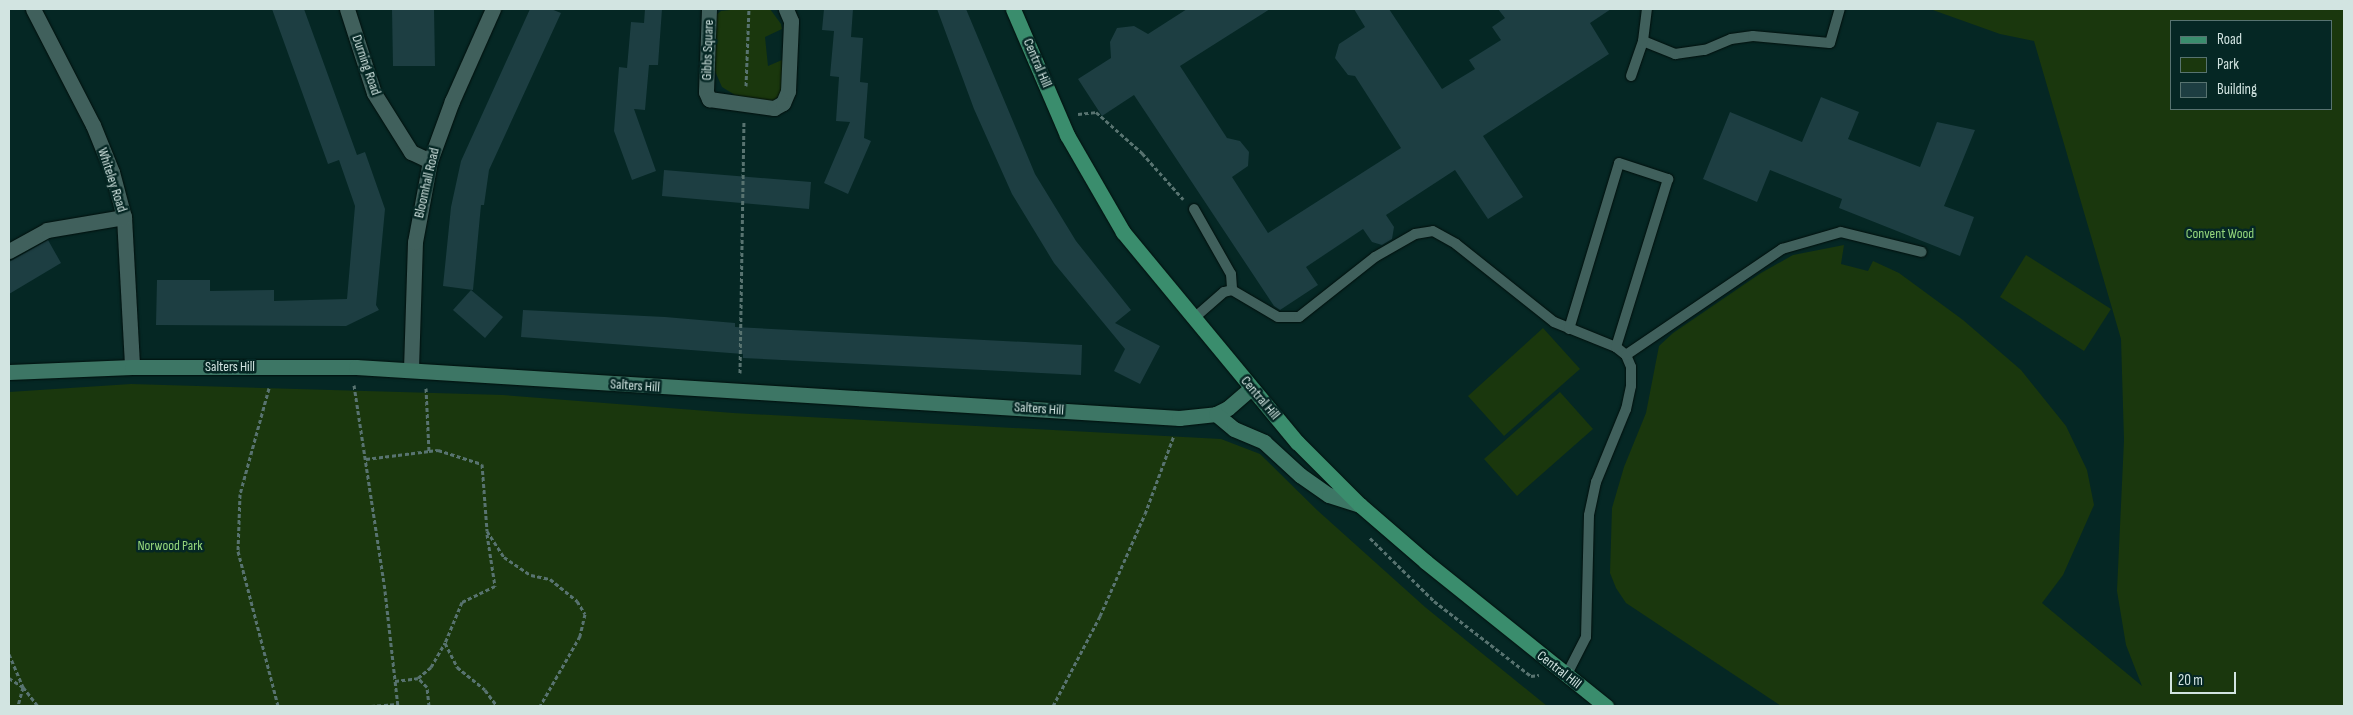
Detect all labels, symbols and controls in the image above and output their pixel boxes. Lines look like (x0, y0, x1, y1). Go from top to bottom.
street label: Gibbs Square (699, 19, 717, 81)
legend (2170, 20, 2333, 110)
text: Road (2217, 30, 2242, 49)
street label: Durning Road (348, 33, 384, 97)
street label: Central Hill (1019, 36, 1055, 90)
text: Park (2217, 55, 2239, 74)
text: Building (2217, 80, 2257, 99)
street label: Whiteley Road (94, 146, 130, 214)
street label: Bloomhall Road (411, 146, 443, 220)
park label: Convent Wood (2186, 226, 2254, 242)
street label: Salters Hill (205, 359, 255, 375)
street label: Central Hill (1237, 373, 1283, 423)
street label: Salters Hill (610, 376, 660, 396)
street label: Salters Hill (1014, 399, 1064, 419)
park label: Norwood Park (137, 538, 203, 554)
street label: Central Hill (1534, 647, 1584, 693)
scale bar (2173, 662, 2239, 694)
text: 20 m (2178, 671, 2203, 690)

